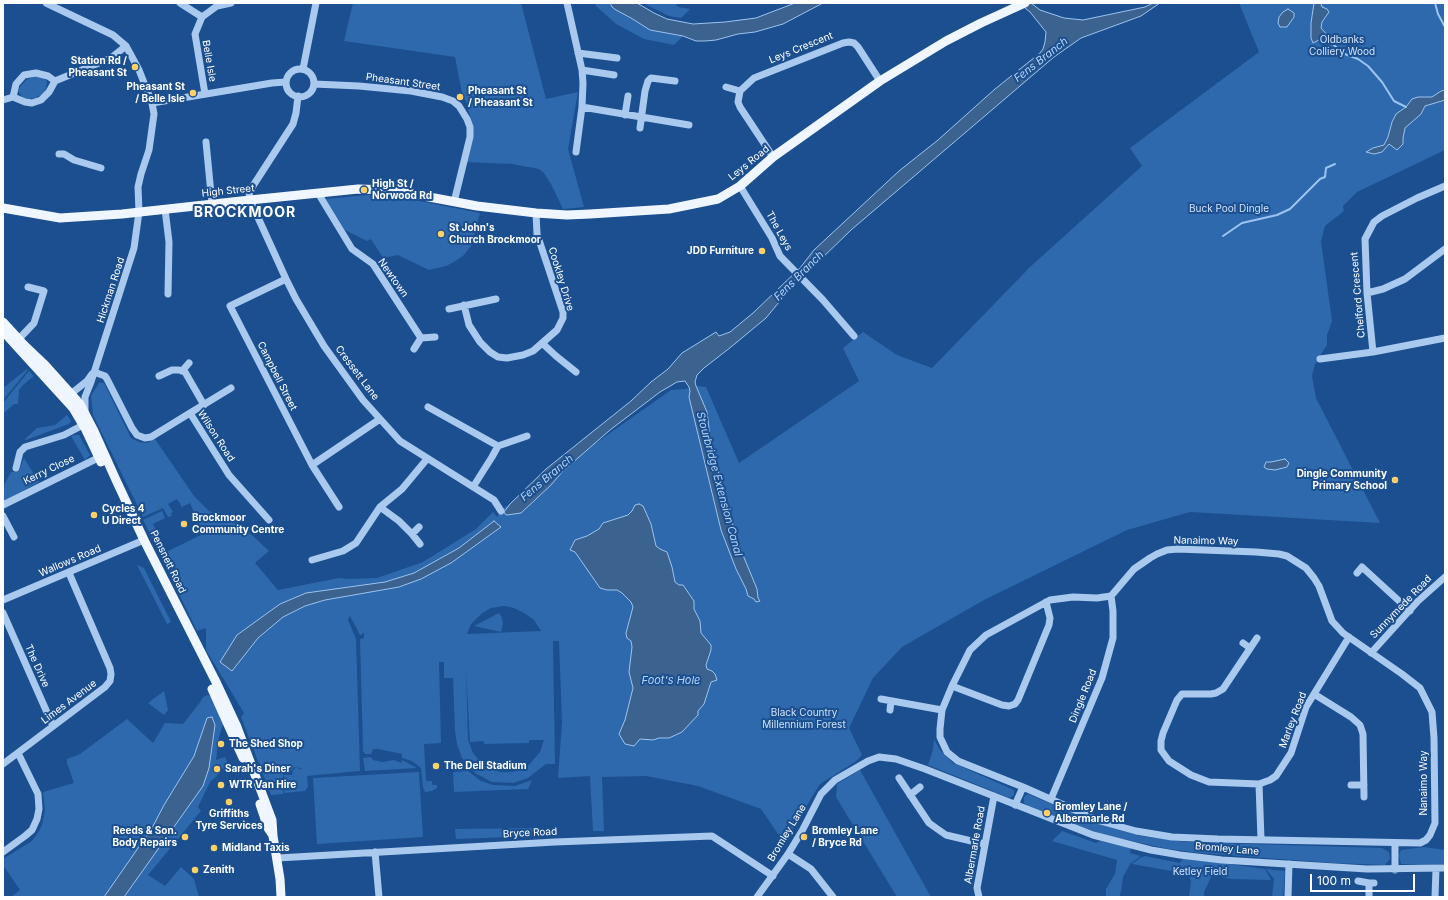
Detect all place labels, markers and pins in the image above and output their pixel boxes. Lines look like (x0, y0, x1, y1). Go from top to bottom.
place label: Station Rd / Pheasant St (69, 55, 127, 78)
marker: Station Rd / Pheasant St (130, 62, 140, 72)
place label: Pheasant St / Belle Isle (127, 81, 185, 104)
place label: Pheasant St / Pheasant St (468, 85, 533, 108)
marker: Pheasant St / Belle Isle (188, 88, 198, 98)
marker: Pheasant St / Pheasant St (455, 92, 465, 102)
place label: High St / Norwood Rd (372, 178, 432, 202)
marker: High St / Norwood Rd (359, 185, 369, 195)
place label: St John's Church Brockmoor (449, 222, 541, 246)
marker: St John's Church Brockmoor (436, 229, 446, 239)
place label: JDD Furniture (687, 245, 754, 257)
marker: JDD Furniture (757, 246, 767, 256)
place label: Dingle Community Primary School (1297, 468, 1387, 492)
marker: Dingle Community Primary School (1390, 475, 1400, 485)
place label: Cycles 4 U Direct (102, 503, 145, 526)
marker: Cycles 4 U Direct (89, 510, 99, 520)
place label: Brockmoor Community Centre (192, 512, 284, 536)
marker: Brockmoor Community Centre (179, 519, 189, 529)
place label: The Shed Shop (229, 738, 303, 750)
marker: The Shed Shop (216, 739, 226, 749)
place label: The Dell Stadium (444, 760, 527, 772)
marker: The Dell Stadium (431, 761, 441, 771)
place label: Sarah's Diner (225, 763, 291, 775)
marker: Sarah's Diner (212, 764, 222, 774)
place label: WTR Van Hire (229, 779, 296, 791)
marker: WTR Van Hire (216, 780, 226, 790)
marker: Griffiths Tyre Services (224, 797, 234, 807)
place label: Bromley Lane / Albermarle Rd (1055, 801, 1127, 824)
place label: Griffiths Tyre Services (195, 808, 263, 832)
marker: Bromley Lane / Albermarle Rd (1042, 808, 1052, 818)
place label: Reeds & Son. Body Repairs (112, 825, 177, 848)
place label: Bromley Lane / Bryce Rd (812, 825, 878, 848)
marker: Reeds & Son. Body Repairs (180, 832, 190, 842)
marker: Bromley Lane / Bryce Rd (799, 832, 809, 842)
place label: Midland Taxis (222, 842, 290, 854)
marker: Midland Taxis (209, 843, 219, 853)
place label: Zenith (203, 864, 234, 876)
marker: Zenith (190, 865, 200, 875)

